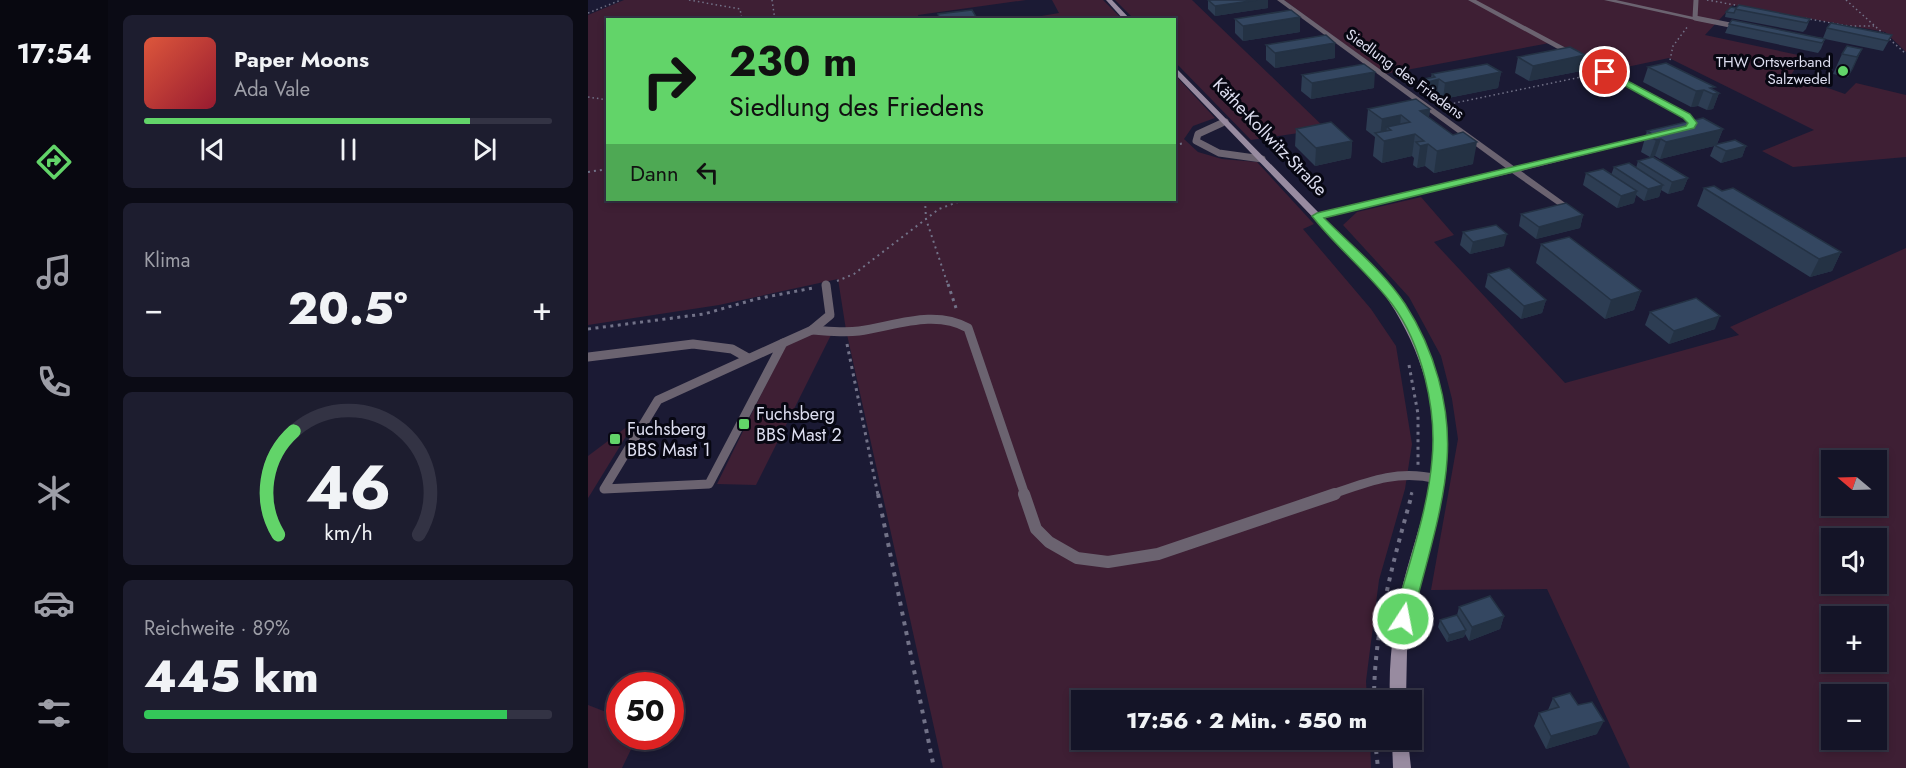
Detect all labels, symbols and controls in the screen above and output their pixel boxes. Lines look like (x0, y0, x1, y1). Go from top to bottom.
street label: Siedlung des Friedens (1341, 23, 1469, 125)
text: 230 m (729, 31, 857, 92)
text: 17:54 (17, 34, 91, 73)
icon: right (630, 42, 708, 120)
text: Paper Moons (234, 43, 369, 75)
pin (1579, 46, 1630, 97)
place label: THW Ortsverband Salzwedel (1716, 51, 1831, 90)
icon: arrive (1588, 55, 1621, 88)
marker: THW Ortsverband Salzwedel (1836, 64, 1850, 78)
street label: Käthe-Kollwitz-Straße (1207, 72, 1333, 202)
text: Ada Vale (234, 75, 310, 104)
text: Siedlung des Friedens (729, 87, 984, 126)
icon: previous (196, 133, 229, 166)
icon: pause (332, 133, 365, 166)
icon: next (468, 133, 501, 166)
icon: directions (33, 141, 75, 183)
icon: left (691, 156, 724, 189)
text: Dann (630, 157, 679, 189)
text: Klima (144, 246, 190, 275)
icon: music (33, 251, 75, 293)
text: 20.5° (288, 276, 408, 341)
text: − (144, 285, 163, 332)
text: + (532, 285, 552, 332)
icon: phone (33, 361, 75, 403)
place label: Fuchsberg BBS Mast 2 (756, 401, 842, 448)
place label: Fuchsberg BBS Mast 1 (627, 416, 711, 463)
marker: Fuchsberg BBS Mast 2 (737, 417, 751, 431)
marker: Fuchsberg BBS Mast 1 (608, 432, 622, 446)
text: 46 (305, 442, 391, 532)
north arrow (1821, 450, 1887, 516)
map controls (1821, 450, 1887, 750)
icon: climate (33, 472, 75, 514)
text: km/h (324, 518, 372, 549)
button: sound (1821, 528, 1887, 594)
icon: car (33, 582, 75, 624)
position arrow (1371, 587, 1435, 651)
button: + (1821, 606, 1887, 672)
text: Reichweite · 89% (144, 614, 290, 643)
text: 445 km (144, 644, 319, 709)
speed limit sign: 50 (606, 672, 684, 750)
button: − (1821, 684, 1887, 750)
icon: filters (33, 692, 75, 734)
text: 17:56 · 2 Min. · 550 m (1126, 704, 1367, 736)

